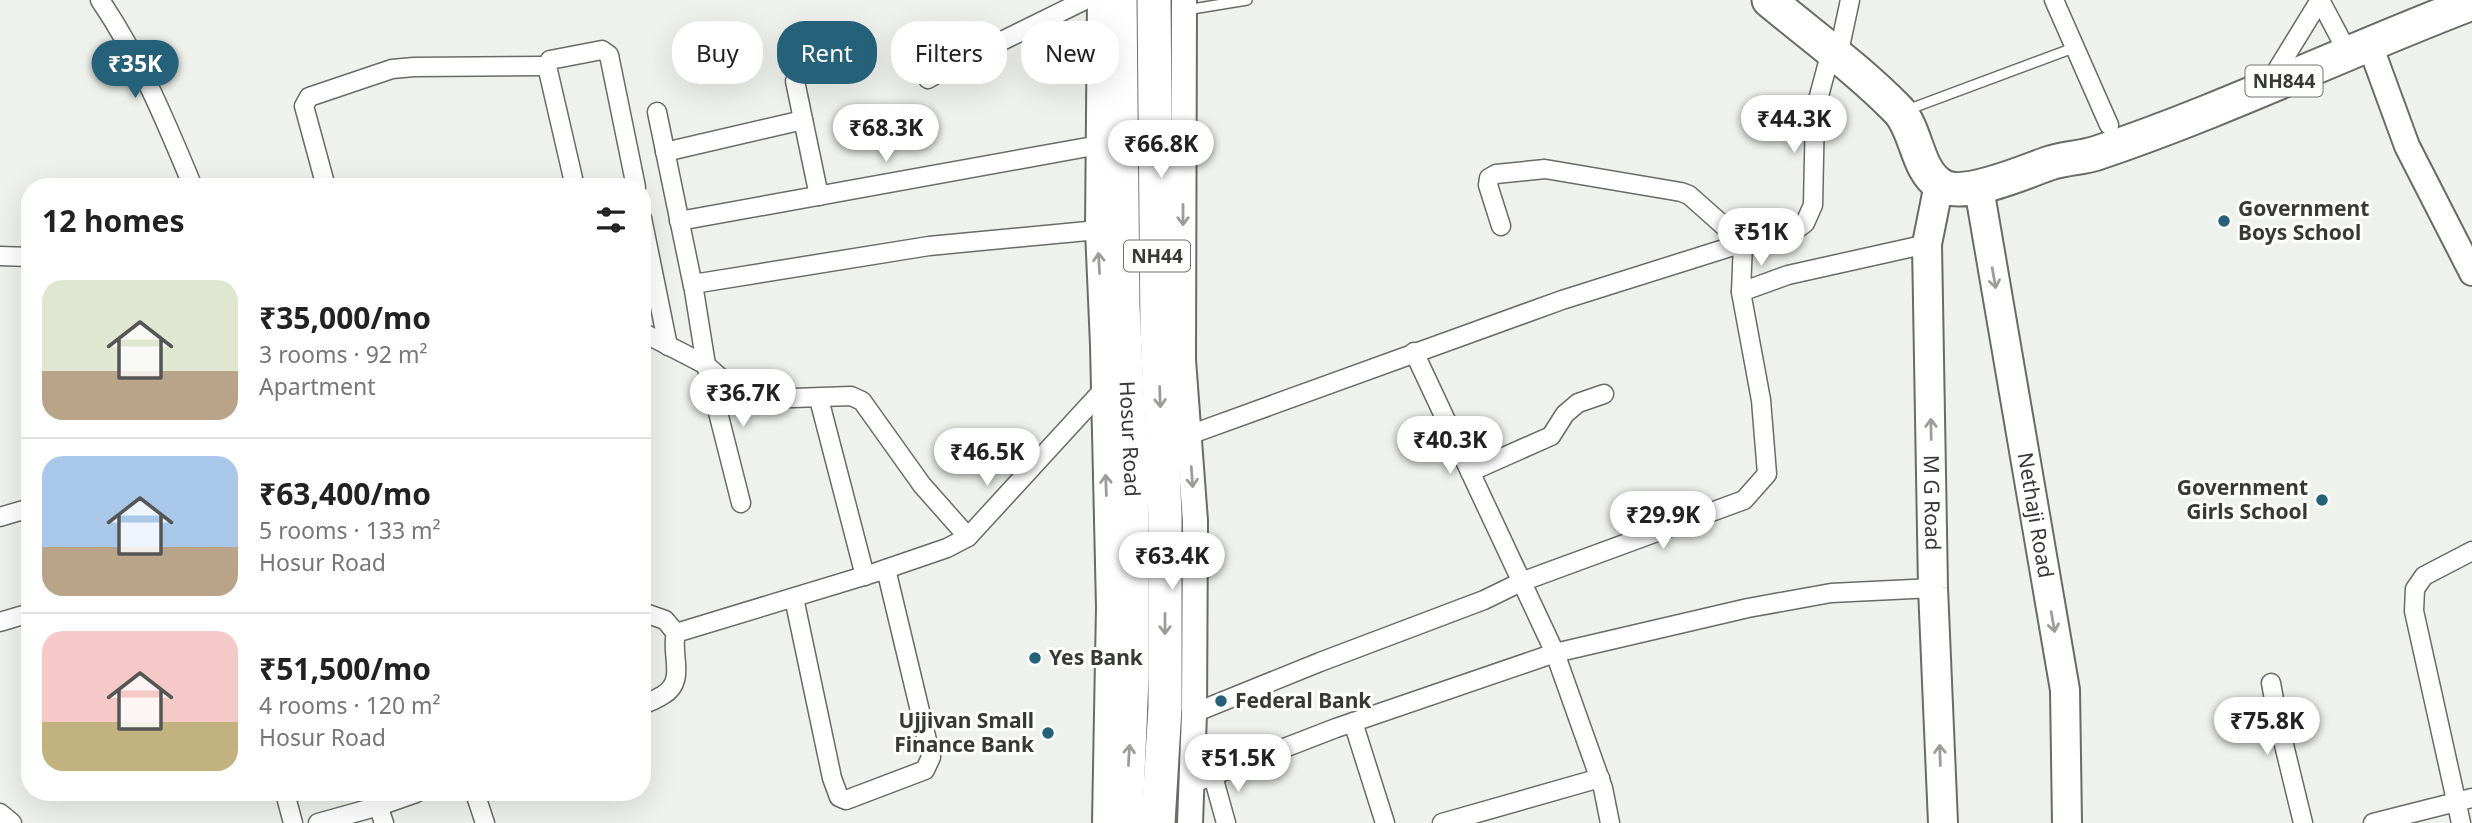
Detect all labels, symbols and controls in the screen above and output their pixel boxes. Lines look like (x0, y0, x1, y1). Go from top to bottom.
chip: Buy (672, 21, 763, 84)
chip: Rent (777, 21, 877, 84)
chip: Filters (891, 21, 1007, 84)
chip: New (1021, 21, 1119, 84)
pin: ₹35K (94, 41, 176, 100)
text: ₹35K (108, 47, 162, 79)
road number: NH844 (2246, 66, 2322, 96)
pin: ₹44.3K (1737, 96, 1851, 155)
text: ₹44.3K (1757, 102, 1831, 134)
pin: ₹68.3K (829, 104, 943, 164)
text: ₹68.3K (849, 111, 923, 143)
pin: ₹66.8K (1104, 120, 1218, 180)
text: ₹66.8K (1124, 127, 1198, 159)
place label: Government Boys School (2238, 194, 2369, 246)
text: 12 homes (42, 200, 185, 241)
icon: filters (592, 201, 630, 239)
one-way arrow (1177, 203, 1190, 226)
pin: ₹51K (1720, 208, 1802, 268)
marker: Government Boys School (2216, 213, 2232, 229)
text: ₹51K (1734, 215, 1788, 247)
road number: NH44 (1124, 240, 1190, 272)
one-way arrow (1093, 252, 1106, 275)
one-way arrow (1988, 266, 2001, 288)
text: ₹35,000/mo (259, 297, 431, 338)
icon: home (98, 308, 182, 392)
text: 3 rooms · 92 m² (259, 338, 428, 370)
text: Apartment (259, 370, 376, 402)
pin: ₹36.7K (686, 370, 800, 429)
text: ₹36.7K (706, 376, 780, 408)
street label: Hosur Road (1114, 380, 1147, 497)
one-way arrow (1154, 385, 1167, 408)
pin: ₹40.3K (1393, 416, 1507, 476)
one-way arrow (1924, 418, 1937, 441)
text: ₹40.3K (1413, 423, 1487, 455)
pin: ₹46.5K (930, 428, 1044, 488)
text: ₹46.5K (950, 435, 1024, 467)
street label: Nethaji Road (2012, 450, 2061, 580)
street label: M G Road (1918, 455, 1947, 551)
one-way arrow (1186, 465, 1199, 487)
text: ₹63,400/mo (259, 473, 431, 514)
place label: Government Girls School (2177, 473, 2308, 525)
one-way arrow (1100, 474, 1113, 497)
icon: home (98, 484, 182, 568)
pin: ₹29.9K (1606, 491, 1720, 551)
marker: Government Girls School (2314, 492, 2330, 508)
text: ₹29.9K (1626, 498, 1700, 530)
text: 5 rooms · 133 m² (259, 514, 441, 546)
pin: ₹63.4K (1115, 532, 1229, 592)
text: ₹63.4K (1135, 539, 1209, 571)
text: Hosur Road (259, 546, 386, 578)
one-way arrow (2047, 611, 2060, 633)
one-way arrow (1158, 612, 1172, 635)
place label: Yes Bank (1049, 643, 1144, 671)
text: ₹51,500/mo (259, 648, 431, 689)
marker: Yes Bank (1027, 650, 1043, 666)
icon: home (98, 659, 182, 743)
place label: Federal Bank (1235, 686, 1372, 714)
text: 4 rooms · 120 m² (259, 689, 441, 721)
marker: Federal Bank (1213, 693, 1229, 709)
pin: ₹75.8K (2210, 698, 2324, 757)
text: ₹75.8K (2230, 704, 2304, 736)
place label: Ujjivan Small Finance Bank (894, 706, 1035, 758)
text: Hosur Road (259, 721, 386, 753)
marker: Ujjivan Small Finance Bank (1040, 725, 1056, 741)
pin: ₹51.5K (1181, 734, 1295, 794)
text: ₹51.5K (1201, 741, 1275, 773)
one-way arrow (1122, 744, 1135, 767)
one-way arrow (1934, 744, 1947, 767)

